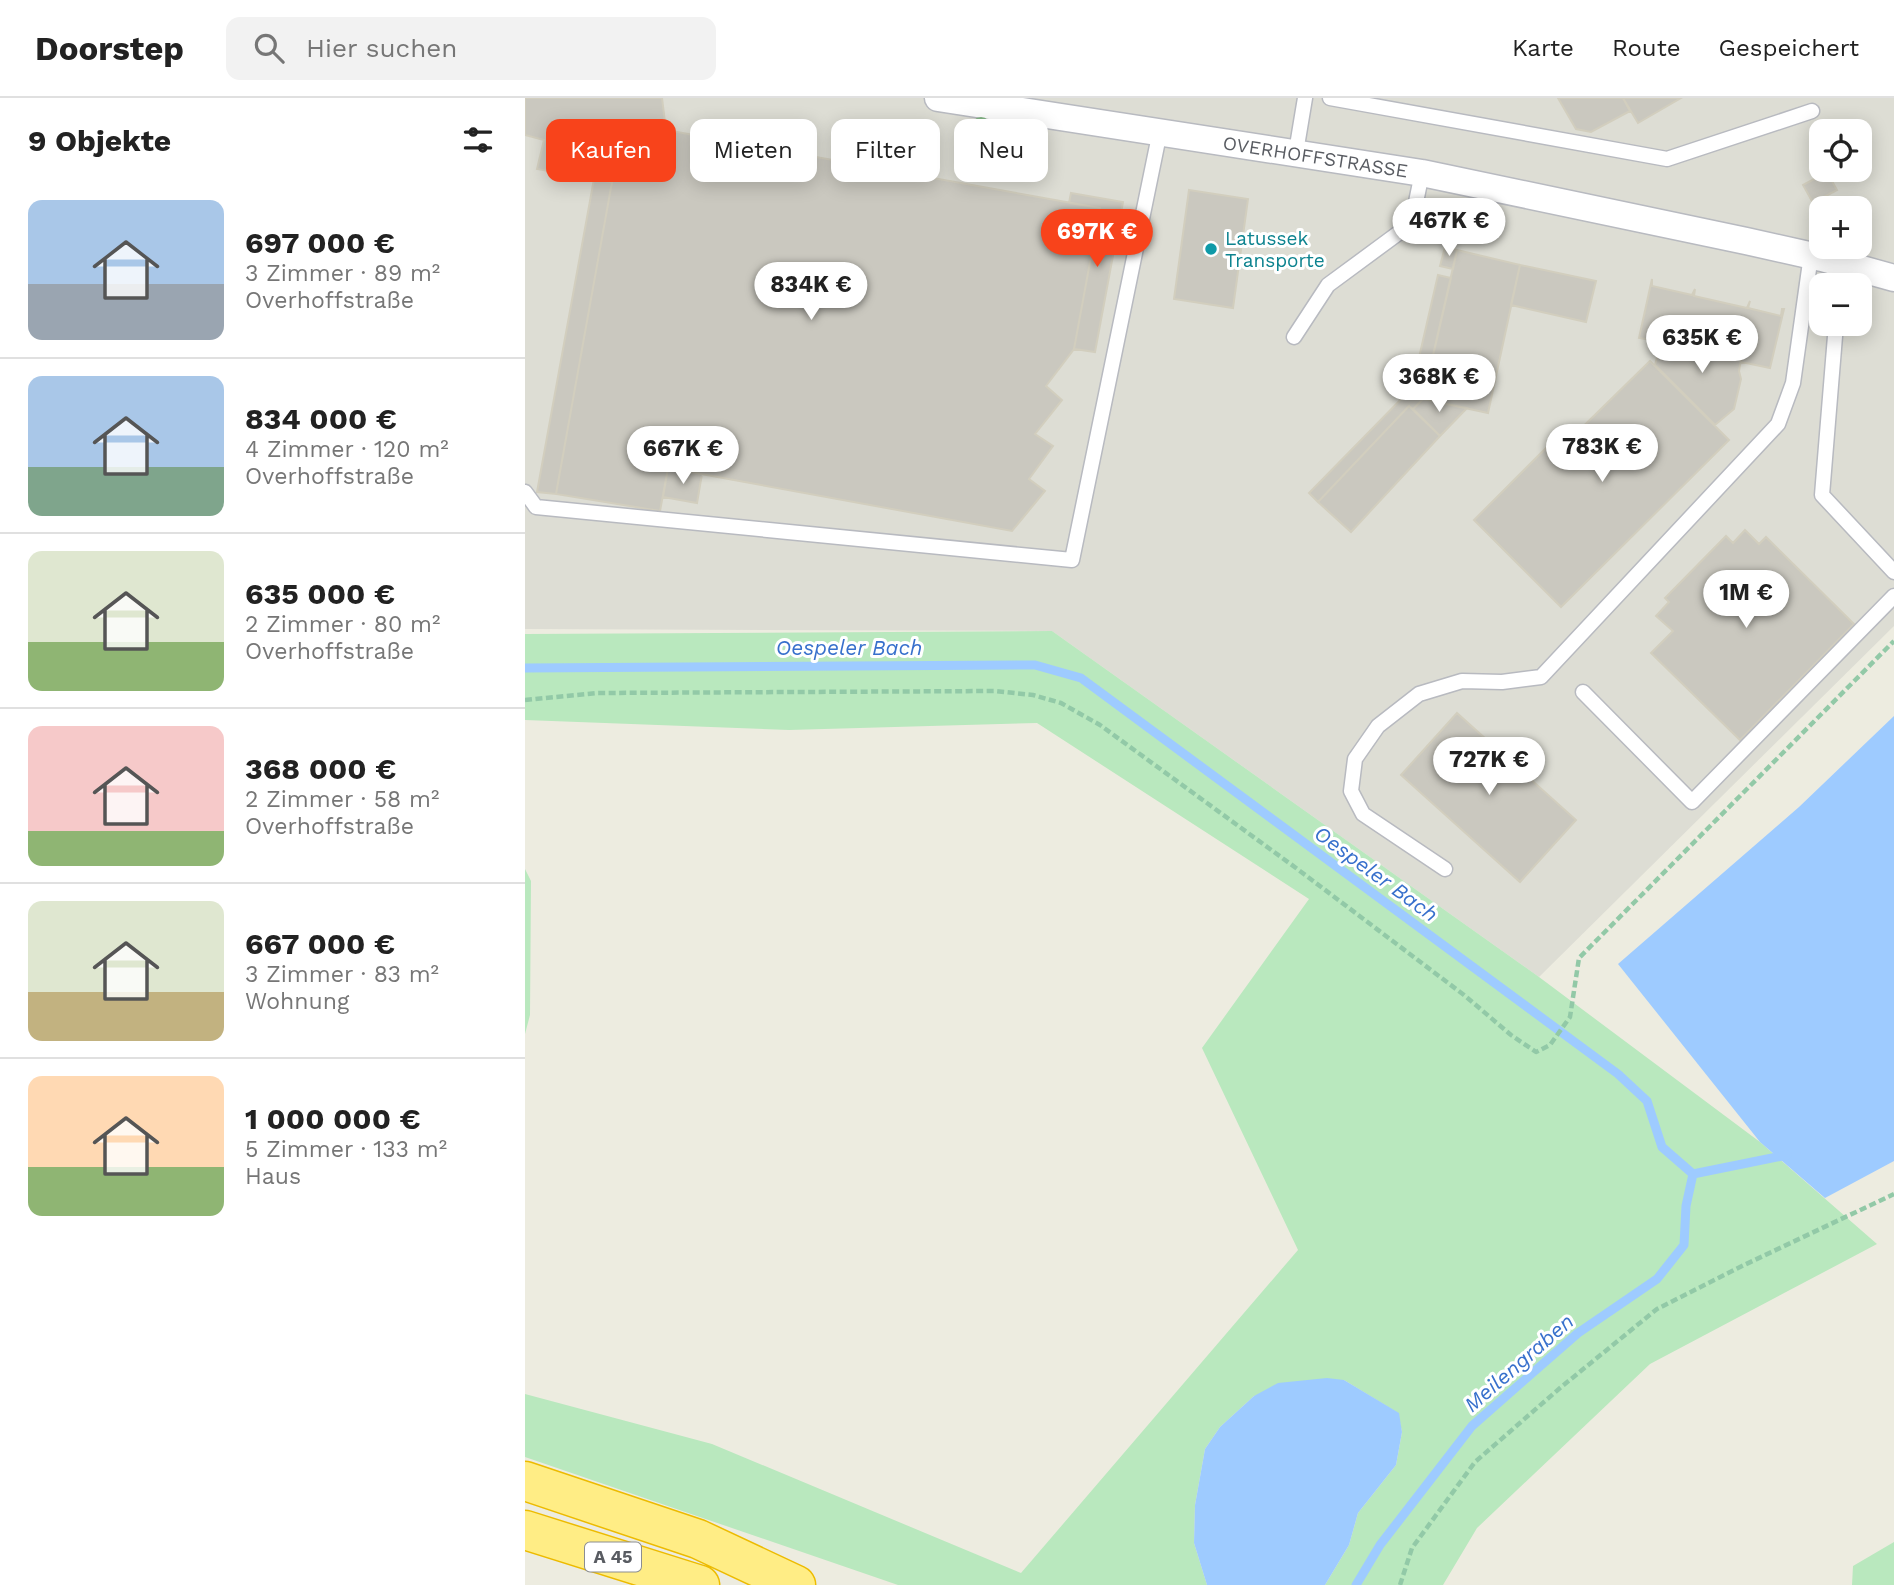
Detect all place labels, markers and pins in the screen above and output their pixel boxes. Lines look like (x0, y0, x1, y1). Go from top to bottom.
pin: 467K € (1392, 198, 1506, 258)
pin: 697K € (1040, 209, 1154, 269)
place label: Latussek Transporte (1225, 227, 1325, 272)
marker: Latussek Transporte (1203, 241, 1219, 257)
pin: 834K € (754, 262, 868, 322)
pin: 635K € (1645, 316, 1759, 375)
pin: 368K € (1382, 354, 1496, 414)
pin: 783K € (1545, 424, 1659, 484)
pin: 667K € (626, 426, 740, 486)
pin: 1M € (1705, 570, 1787, 630)
pin: 727K € (1432, 738, 1546, 797)

